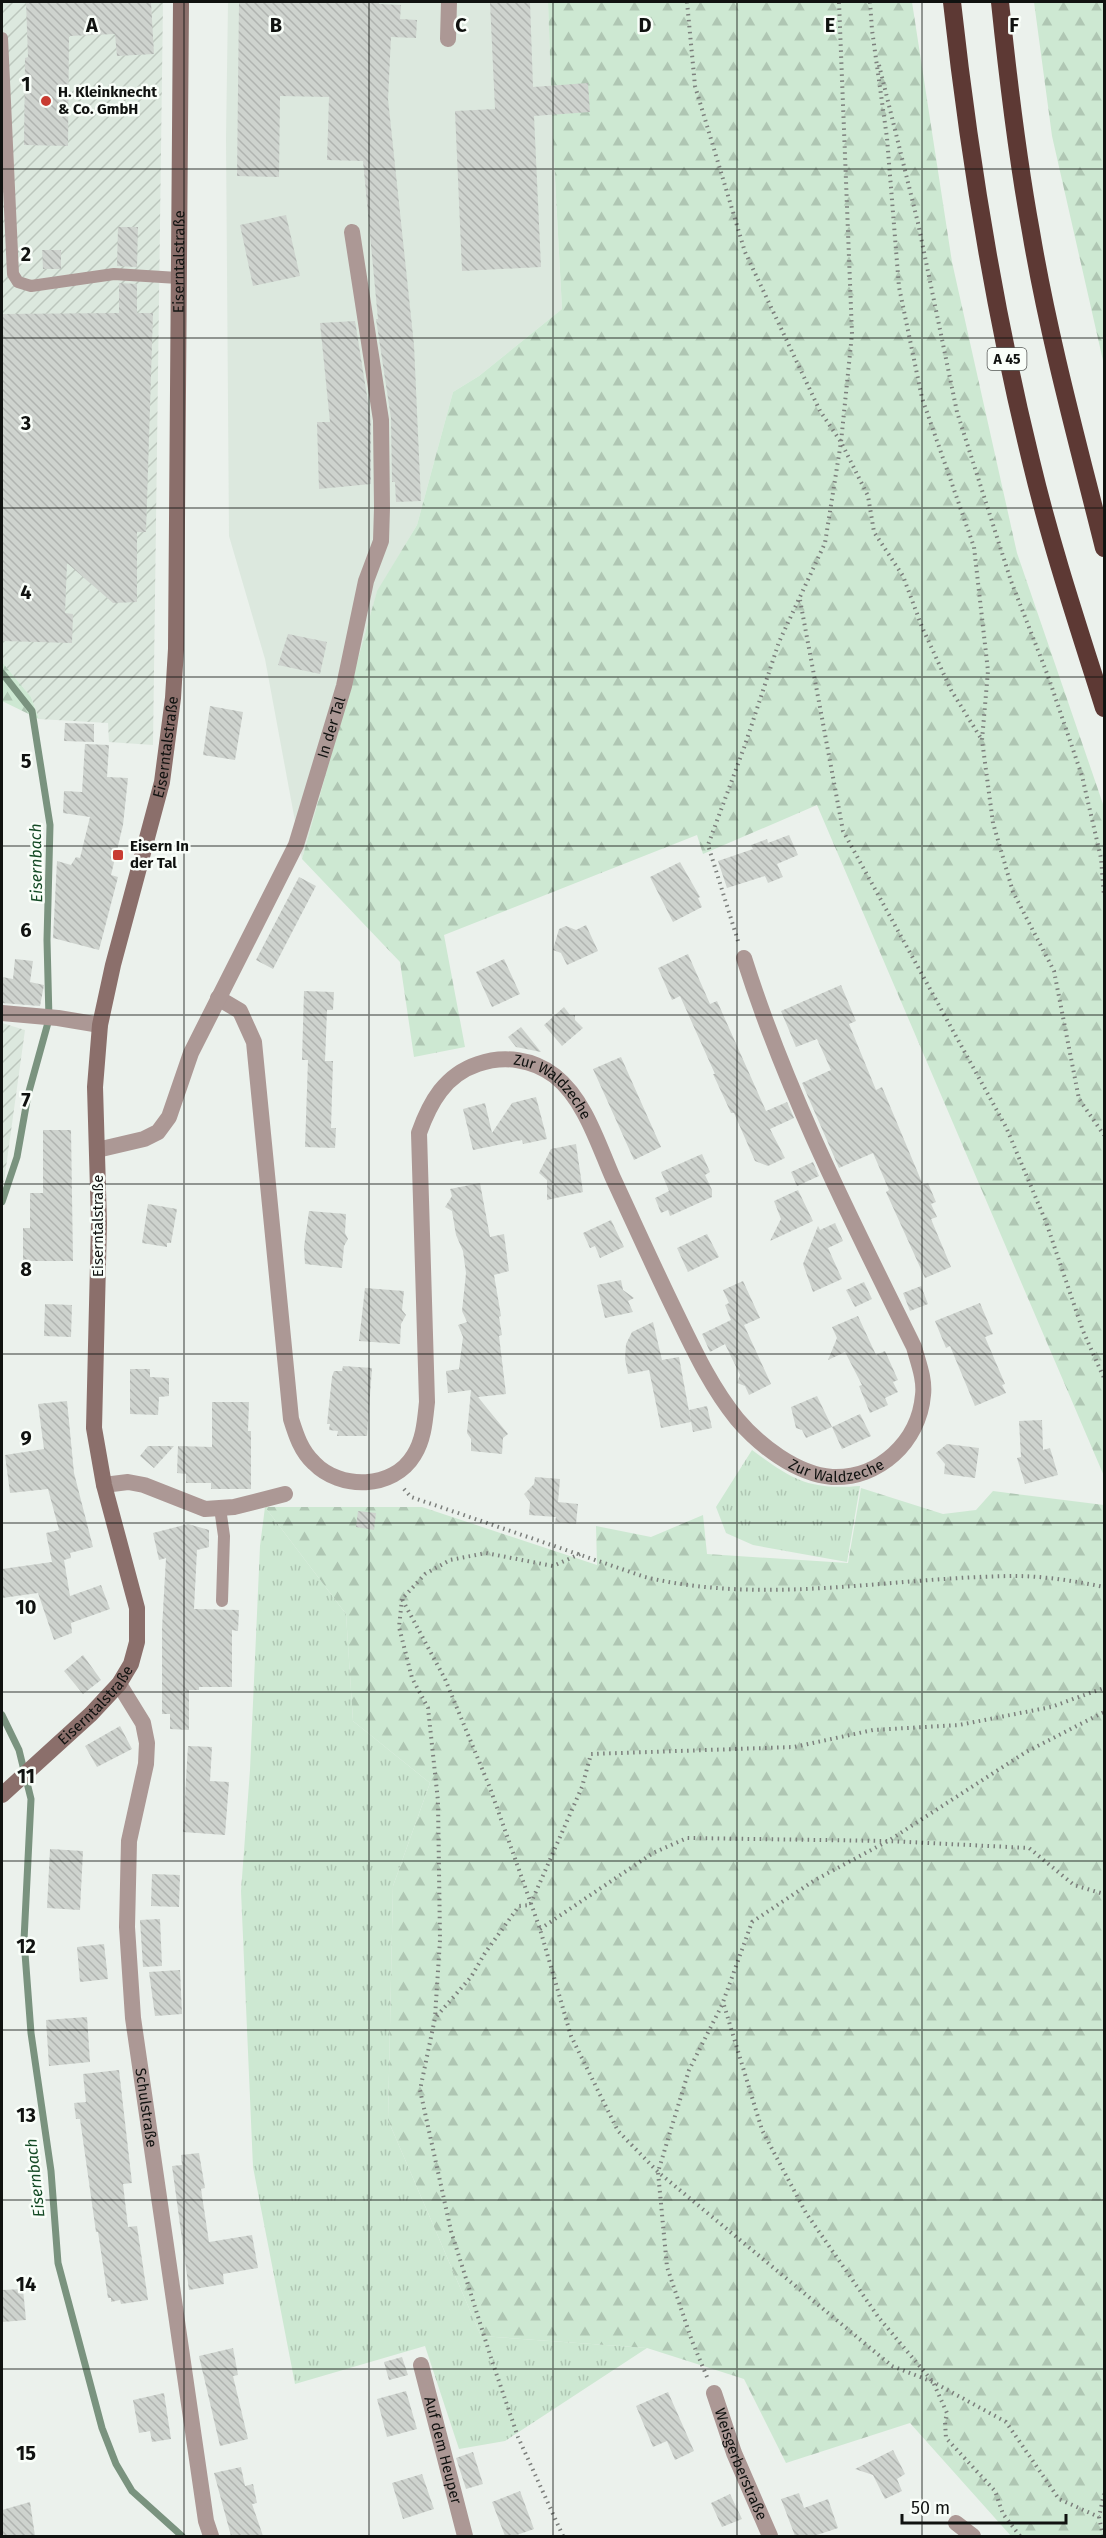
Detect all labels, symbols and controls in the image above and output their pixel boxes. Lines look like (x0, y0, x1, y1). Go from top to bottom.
text: A (85, 13, 99, 37)
text: B (270, 13, 282, 37)
text: C (455, 13, 467, 37)
text: D (638, 13, 652, 37)
text: E (825, 13, 835, 37)
text: F (1009, 13, 1019, 37)
text: 1 (21, 72, 31, 96)
place label: H. Kleinknecht & Co. GmbH (58, 83, 157, 118)
marker: H. Kleinknecht & Co. GmbH (39, 94, 53, 108)
street label: Eiserntalstraße (170, 210, 188, 313)
text: 2 (21, 242, 31, 266)
road number: A 45 (988, 348, 1026, 370)
text: 3 (20, 411, 31, 435)
text: 4 (20, 580, 32, 604)
street label: In der Tal (314, 694, 349, 760)
street label: Eiserntalstraße (149, 695, 182, 800)
text: 5 (21, 749, 32, 773)
water label: Eisernbach (26, 823, 46, 903)
place label: Eisern In der Tal (130, 837, 189, 872)
marker: Eisern In der Tal (111, 848, 125, 862)
text: 6 (20, 918, 32, 942)
street label: Zur Waldzeche (513, 1051, 595, 1122)
text: 7 (21, 1088, 31, 1112)
street label: Eiserntalstraße (89, 1175, 107, 1277)
text: 8 (20, 1257, 32, 1281)
text: 9 (20, 1426, 32, 1450)
street label: Zur Waldzeche (788, 1450, 886, 1468)
text: Zur Waldzeche (786, 1455, 887, 1486)
text: 10 (16, 1595, 36, 1619)
street label: Eiserntalstraße (54, 1662, 137, 1749)
text: 11 (17, 1764, 35, 1788)
text: 12 (16, 1934, 36, 1958)
street label: Schulstraße (131, 2067, 161, 2149)
text: 13 (16, 2103, 36, 2127)
water label: Eisernbach (21, 2138, 49, 2218)
text: 14 (16, 2272, 36, 2296)
street label: Auf dem Heuper (420, 2395, 465, 2506)
street label: Weisgerberstraße (711, 2406, 771, 2523)
text: 15 (16, 2441, 36, 2465)
scale bar (902, 2487, 1066, 2525)
text: 50 m (911, 2497, 950, 2519)

